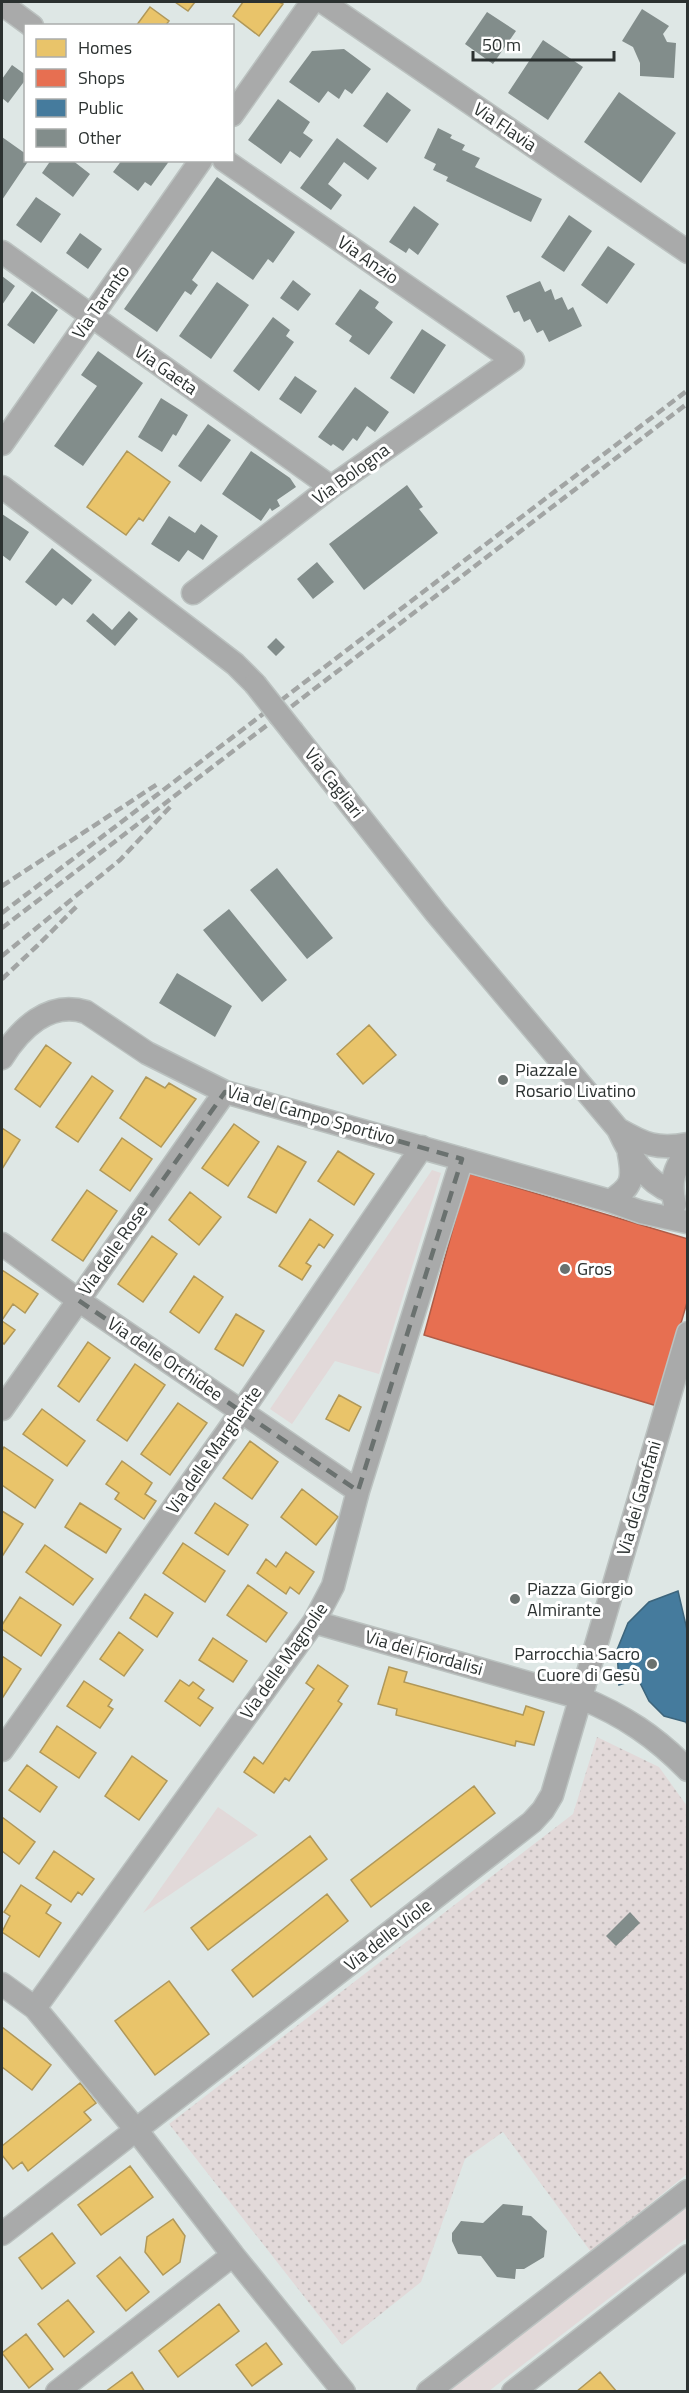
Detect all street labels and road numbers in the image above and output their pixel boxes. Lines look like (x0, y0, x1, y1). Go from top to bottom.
street label: Via Flavia (468, 95, 542, 158)
street label: Via Anzio (332, 229, 404, 291)
street label: Via Taranto (65, 259, 136, 344)
street label: Via Gaeta (129, 338, 203, 401)
street label: Via Bologna (307, 436, 395, 511)
street label: Via Cagliari (298, 742, 371, 824)
street label: Via del Campo Sportivo (224, 1078, 399, 1152)
street label: Via delle Rose (71, 1199, 154, 1301)
street label: Via delle Orchidee (102, 1310, 229, 1407)
street label: Via delle Margherite (159, 1380, 268, 1519)
street label: Via dei Garofani (609, 1437, 668, 1558)
street label: Via delle Magnolie (233, 1597, 334, 1725)
street label: Via dei Fiordalisi (362, 1623, 486, 1682)
street label: Via delle Viole (338, 1892, 437, 1977)

